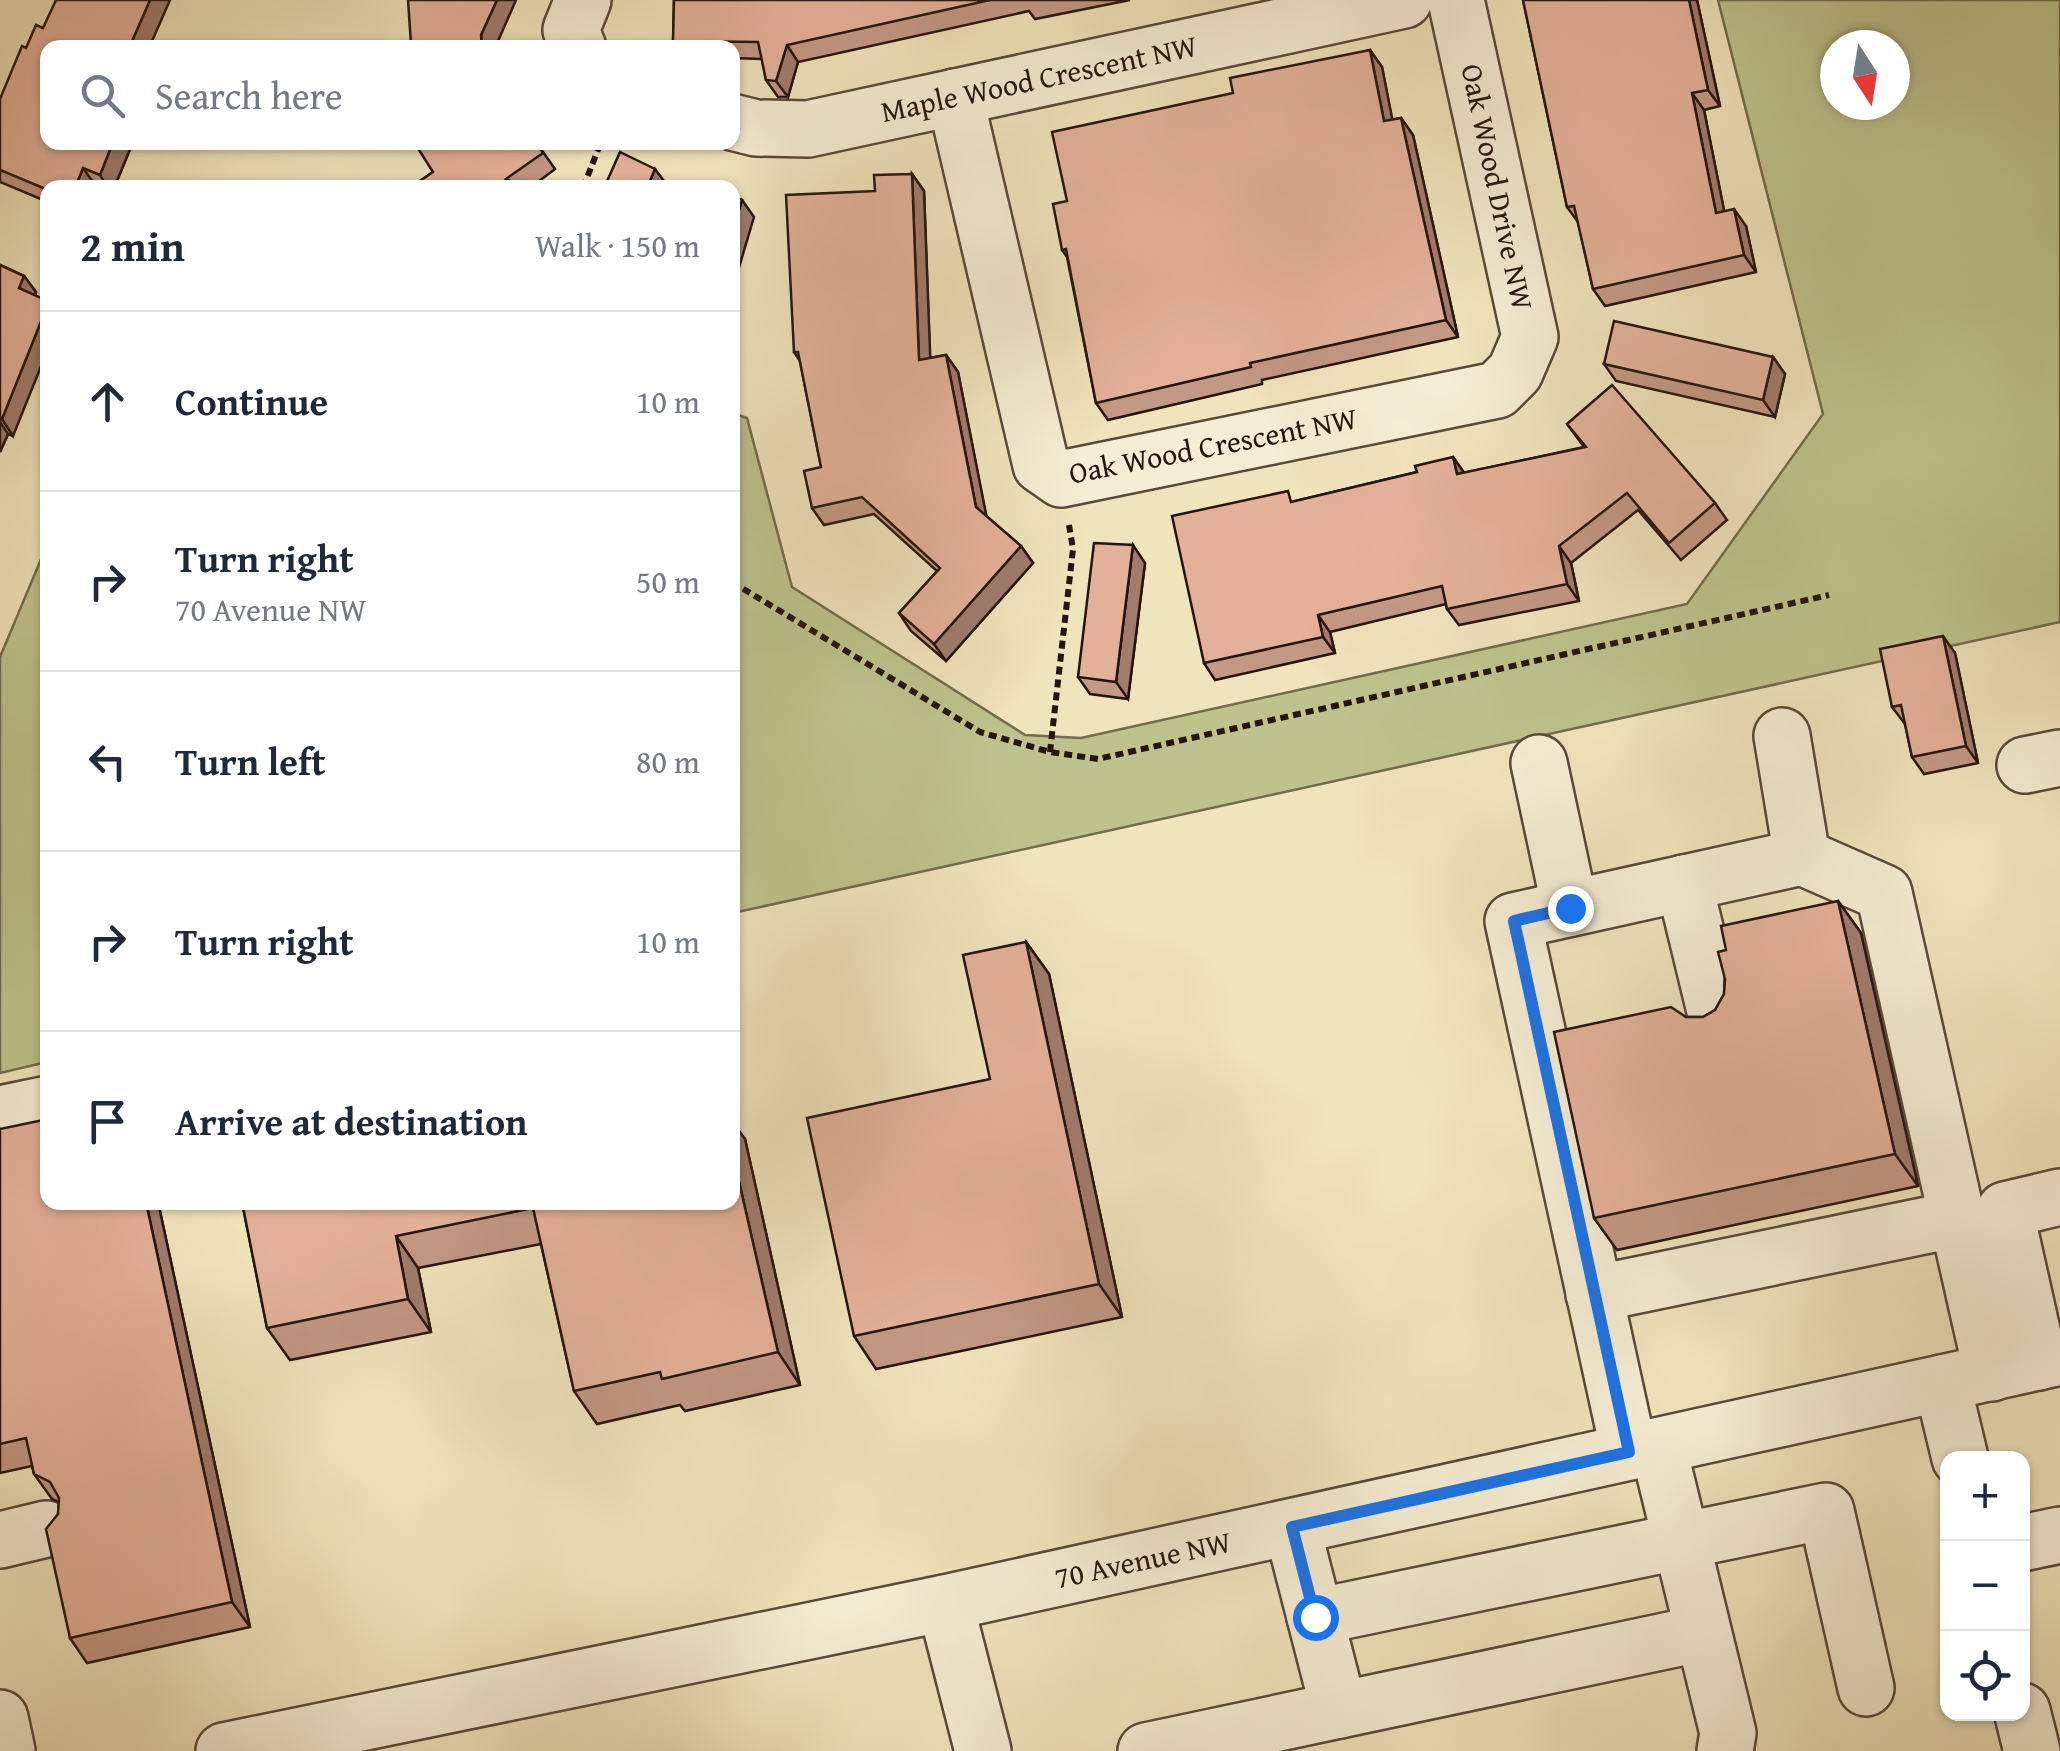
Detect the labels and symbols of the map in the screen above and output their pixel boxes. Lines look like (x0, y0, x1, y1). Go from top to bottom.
street label: Maple Wood Crescent NW (877, 23, 1202, 133)
north arrow (1820, 30, 1910, 120)
street label: Oak Wood Drive NW (1450, 60, 1546, 315)
street label: Oak Wood Crescent NW (1065, 395, 1361, 495)
route end (1548, 886, 1594, 932)
street label: 70 Avenue NW (1050, 1519, 1236, 1599)
route start (1293, 1595, 1339, 1641)

